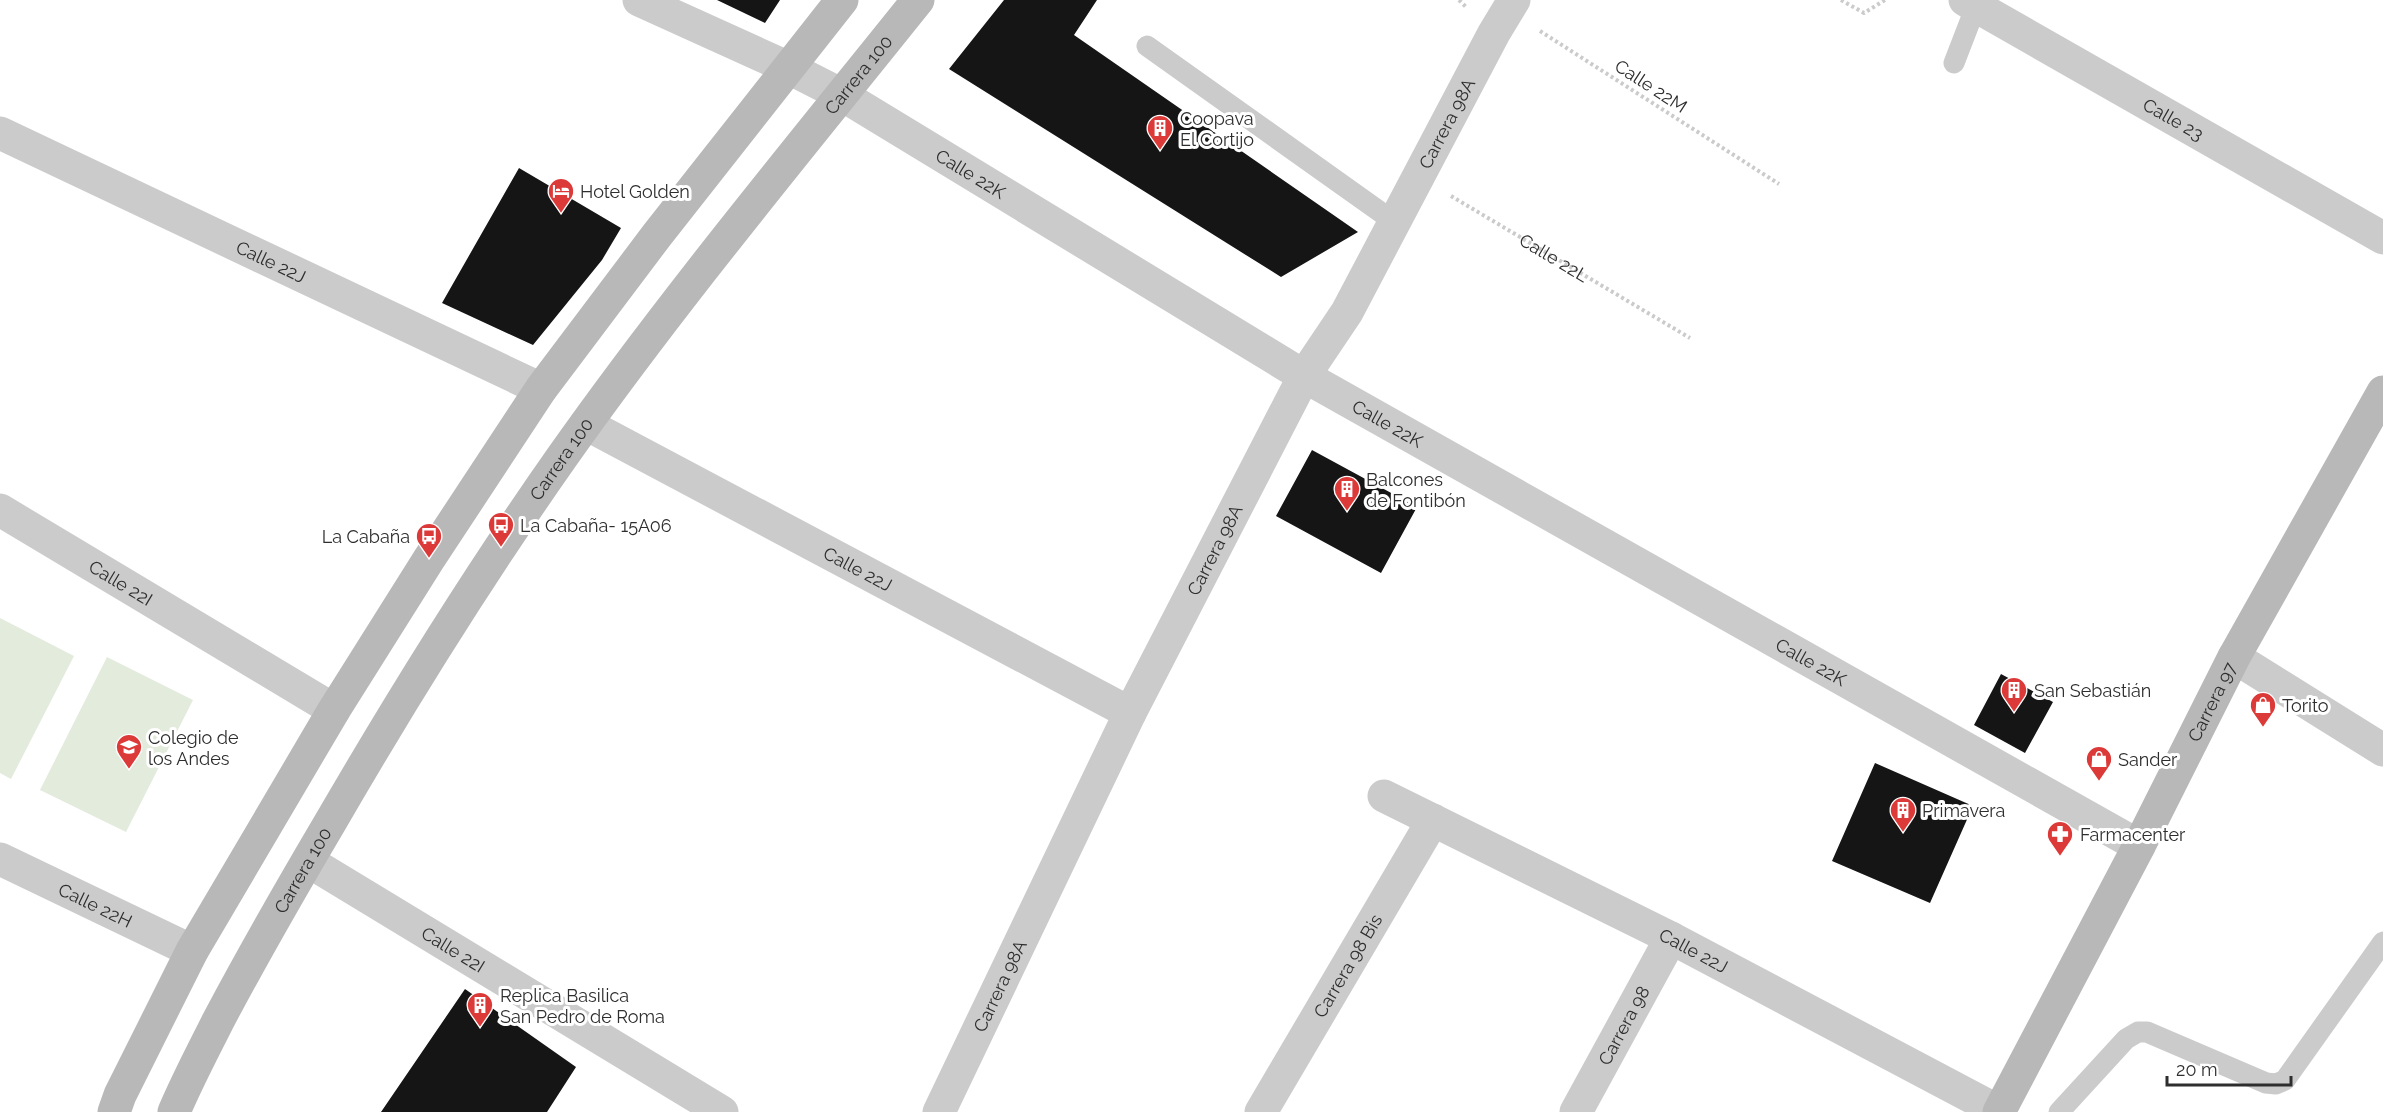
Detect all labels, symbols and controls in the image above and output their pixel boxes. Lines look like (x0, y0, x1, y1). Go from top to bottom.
street label: Carrera 100 (820, 31, 896, 118)
street label: Calle 22M (1611, 55, 1691, 117)
street label: Carrera 98A (1414, 75, 1479, 172)
street label: Calle 23 (2140, 93, 2208, 144)
place label: Coopava El Cortijo (1180, 108, 1254, 150)
building icon: Coopava El Cortijo (1145, 113, 1175, 151)
street label: Calle 22K (932, 144, 1010, 203)
hotel icon: Hotel Golden (546, 176, 576, 214)
place label: Hotel Golden (580, 181, 690, 202)
street label: Calle 22L (1516, 229, 1593, 286)
street label: Calle 22J (233, 236, 309, 287)
street label: Calle 22K (1349, 395, 1427, 451)
street label: Carrera 100 (525, 414, 597, 504)
place label: Balcones de Fontibón (1366, 469, 1466, 511)
building icon: Balcones de Fontibón (1332, 474, 1362, 512)
street label: Carrera 98A (1182, 501, 1246, 599)
bus stop icon: La Cabaña- 15A06 (486, 510, 516, 548)
place label: La Cabaña- 15A06 (520, 515, 672, 536)
bus stop icon: La Cabaña (414, 521, 444, 559)
place label: La Cabaña (322, 526, 410, 547)
street label: Calle 22J (820, 542, 896, 595)
street label: Calle 22I (85, 555, 157, 610)
street label: Calle 22K (1772, 633, 1851, 690)
street label: Carrera 97 (2183, 658, 2240, 745)
building icon: San Sebastián (1999, 675, 2029, 713)
place label: San Sebastián (2034, 680, 2151, 701)
shop icon: Torito (2248, 690, 2278, 728)
place label: Torito (2282, 695, 2329, 716)
place label: Colegio de los Andes (148, 727, 239, 769)
school or university icon: Colegio de los Andes (114, 732, 144, 770)
shop icon: Sander (2084, 744, 2114, 782)
place label: Sander (2118, 749, 2178, 770)
building icon: Primavera (1888, 795, 1918, 833)
place label: Primavera (1922, 800, 2005, 821)
pharmacy icon: Farmacenter (2045, 819, 2075, 857)
street label: Carrera 100 (269, 823, 335, 917)
place label: Farmacenter (2080, 824, 2186, 845)
street label: Calle 22H (55, 878, 136, 931)
street label: Carrera 98 Bis (1309, 910, 1386, 1021)
street label: Calle 22I (418, 922, 489, 976)
street label: Calle 22J (1656, 923, 1732, 977)
street label: Carrera 98A (969, 937, 1030, 1035)
street label: Carrera 98 (1593, 982, 1654, 1068)
place label: Replica Basilica San Pedro de Roma (500, 985, 665, 1027)
building icon: Replica Basilica San Pedro de Roma (465, 990, 495, 1028)
scale bar (2167, 1049, 2292, 1087)
text: 20 m (2176, 1059, 2218, 1080)

